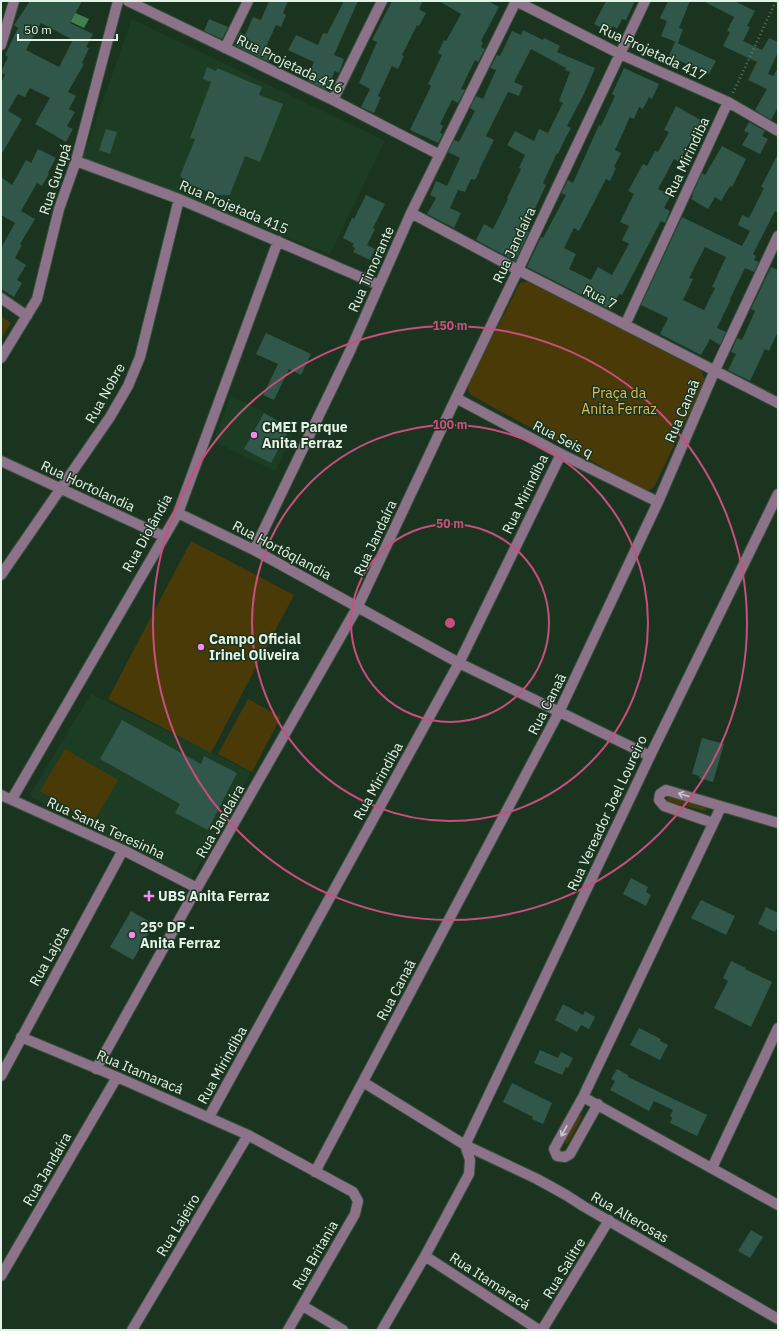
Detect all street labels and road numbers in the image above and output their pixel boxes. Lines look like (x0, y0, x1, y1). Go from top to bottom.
street label: Rua Projetada 417 (596, 19, 710, 85)
street label: Rua Projetada 416 (234, 30, 346, 98)
street label: Rua Mirindiba (661, 114, 714, 200)
street label: Rua Gurupá (35, 141, 75, 217)
street label: Rua Projetada 415 (177, 176, 291, 238)
street label: Rua Jandaíra (489, 204, 540, 286)
street label: Rua Timorante (344, 223, 398, 315)
street label: Rua 7 (580, 281, 620, 313)
street label: Rua Nobre (81, 359, 129, 426)
street label: Rua Canaã (661, 376, 704, 445)
street label: Rua Seis q (530, 416, 596, 462)
street label: Rua Mirindiba (498, 451, 552, 537)
street label: Rua Hortolandia (38, 456, 138, 516)
street label: Rua Diolândia (118, 490, 176, 575)
street label: Rua Jandaíra (350, 497, 401, 579)
street label: Rua Hortôqlandia (229, 516, 335, 584)
street label: Rua Canaã (524, 670, 570, 738)
street label: Rua Vereador Joel Loureiro (563, 732, 651, 894)
street label: Rua Mirindiba (349, 738, 407, 823)
street label: Rua Jandaíra (192, 781, 249, 861)
street label: Rua Santa Teresinha (44, 793, 168, 863)
street label: Rua Lajota (25, 922, 73, 989)
street label: Rua Canaã (372, 956, 420, 1024)
street label: Rua Mirindiba (193, 1022, 251, 1107)
street label: Rua Itamaracá (94, 1046, 187, 1099)
street label: Rua Jandaíra (19, 1129, 76, 1209)
street label: Rua Alterosas (588, 1187, 672, 1247)
street label: Rua Lajeiro (152, 1190, 204, 1260)
street label: Rua Britania (288, 1217, 342, 1293)
street label: Rua Salitre (539, 1234, 589, 1302)
street label: Rua Itamaracá (446, 1248, 534, 1314)

